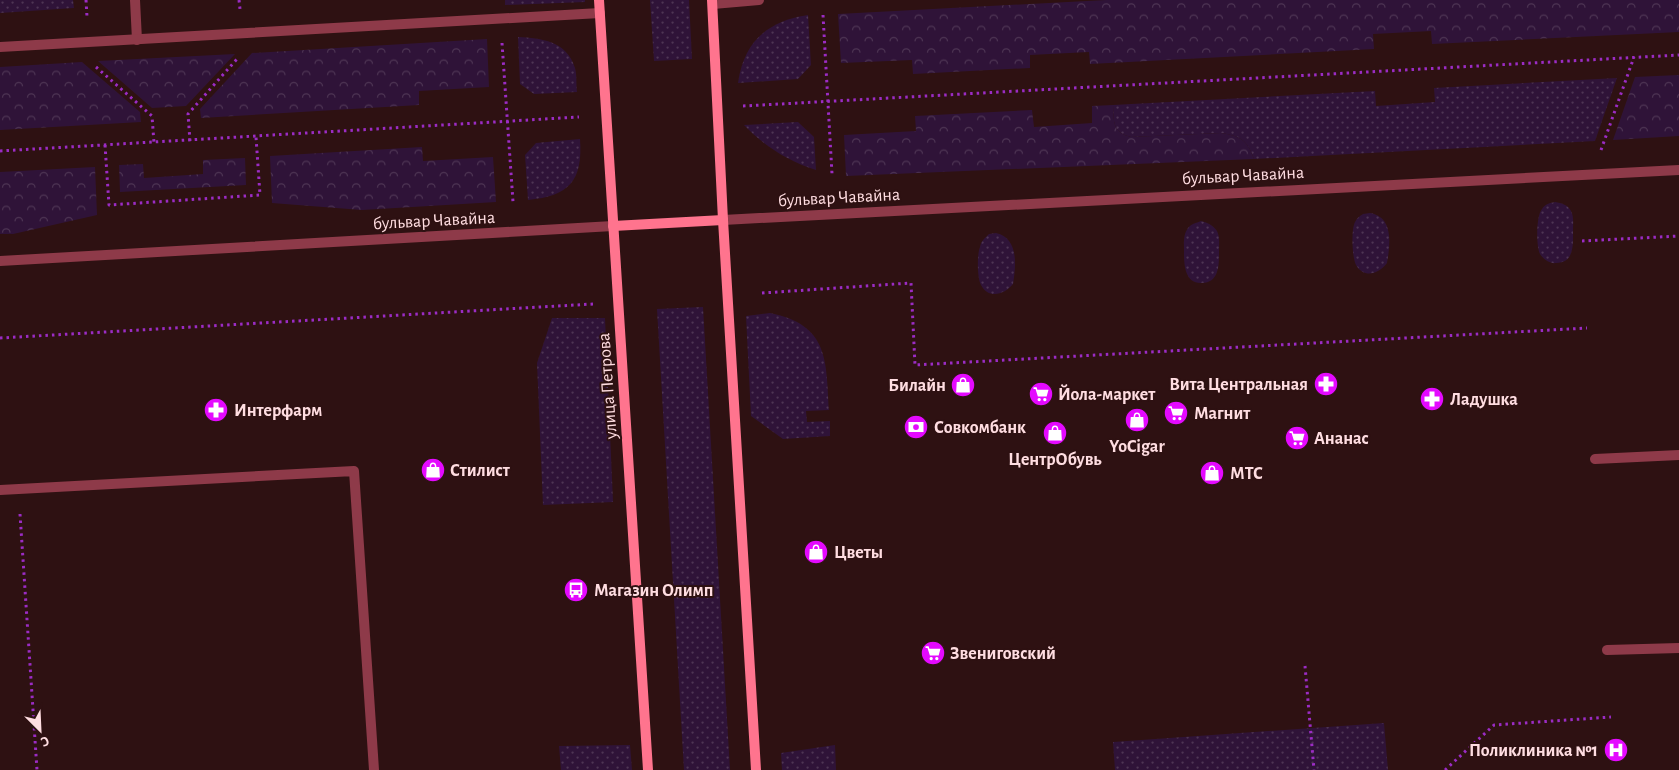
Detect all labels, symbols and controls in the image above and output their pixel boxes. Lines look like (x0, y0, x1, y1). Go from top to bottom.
street label: бульвар Чавайна (1181, 163, 1305, 188)
street label: бульвар Чавайна (777, 185, 901, 210)
street label: бульвар Чавайна (372, 208, 496, 233)
street label: улица Петрова (595, 332, 621, 441)
pharmacy icon: Вита Центральная (1313, 371, 1339, 397)
shop icon: Билайн (950, 372, 976, 398)
place label: Вита Центральная (1169, 376, 1308, 394)
place label: Билайн (888, 377, 946, 395)
supermarket icon: Йола-маркет (1028, 381, 1054, 407)
place label: Йола-маркет (1058, 384, 1156, 404)
pharmacy icon: Ладушка (1419, 386, 1445, 412)
place label: Ладушка (1450, 391, 1518, 409)
pharmacy icon: Интерфарм (203, 397, 229, 423)
supermarket icon: Магнит (1163, 400, 1189, 426)
place label: Интерфарм (234, 402, 322, 420)
place label: Магнит (1194, 405, 1251, 423)
shop icon: YoCigar (1124, 407, 1150, 433)
bank icon: Совкомбанк (903, 414, 929, 440)
place label: Совкомбанк (934, 419, 1026, 437)
shop icon: ЦентрОбувь (1042, 420, 1068, 446)
supermarket icon: Ананас (1284, 425, 1310, 451)
place label: Ананас (1314, 430, 1369, 448)
place label: YoCigar (1109, 438, 1165, 456)
place label: ЦентрОбувь (1008, 451, 1102, 469)
shop icon: Стилист (420, 457, 446, 483)
shop icon: МТС (1199, 460, 1225, 486)
place label: Стилист (450, 462, 511, 480)
place label: МТС (1230, 465, 1263, 483)
shop icon: Цветы (803, 539, 829, 565)
place label: Цветы (834, 544, 883, 562)
bus stop icon: Магазин Олимп (563, 577, 589, 603)
place label: Магазин Олимп (594, 582, 713, 600)
supermarket icon: Звениговский (920, 640, 946, 666)
place label: Звениговский (950, 645, 1056, 663)
north arrow (15, 705, 65, 755)
text: С (38, 733, 51, 749)
hospital icon: Поликлиника №1 (1603, 737, 1629, 763)
place label: Поликлиника №1 (1469, 742, 1598, 760)

